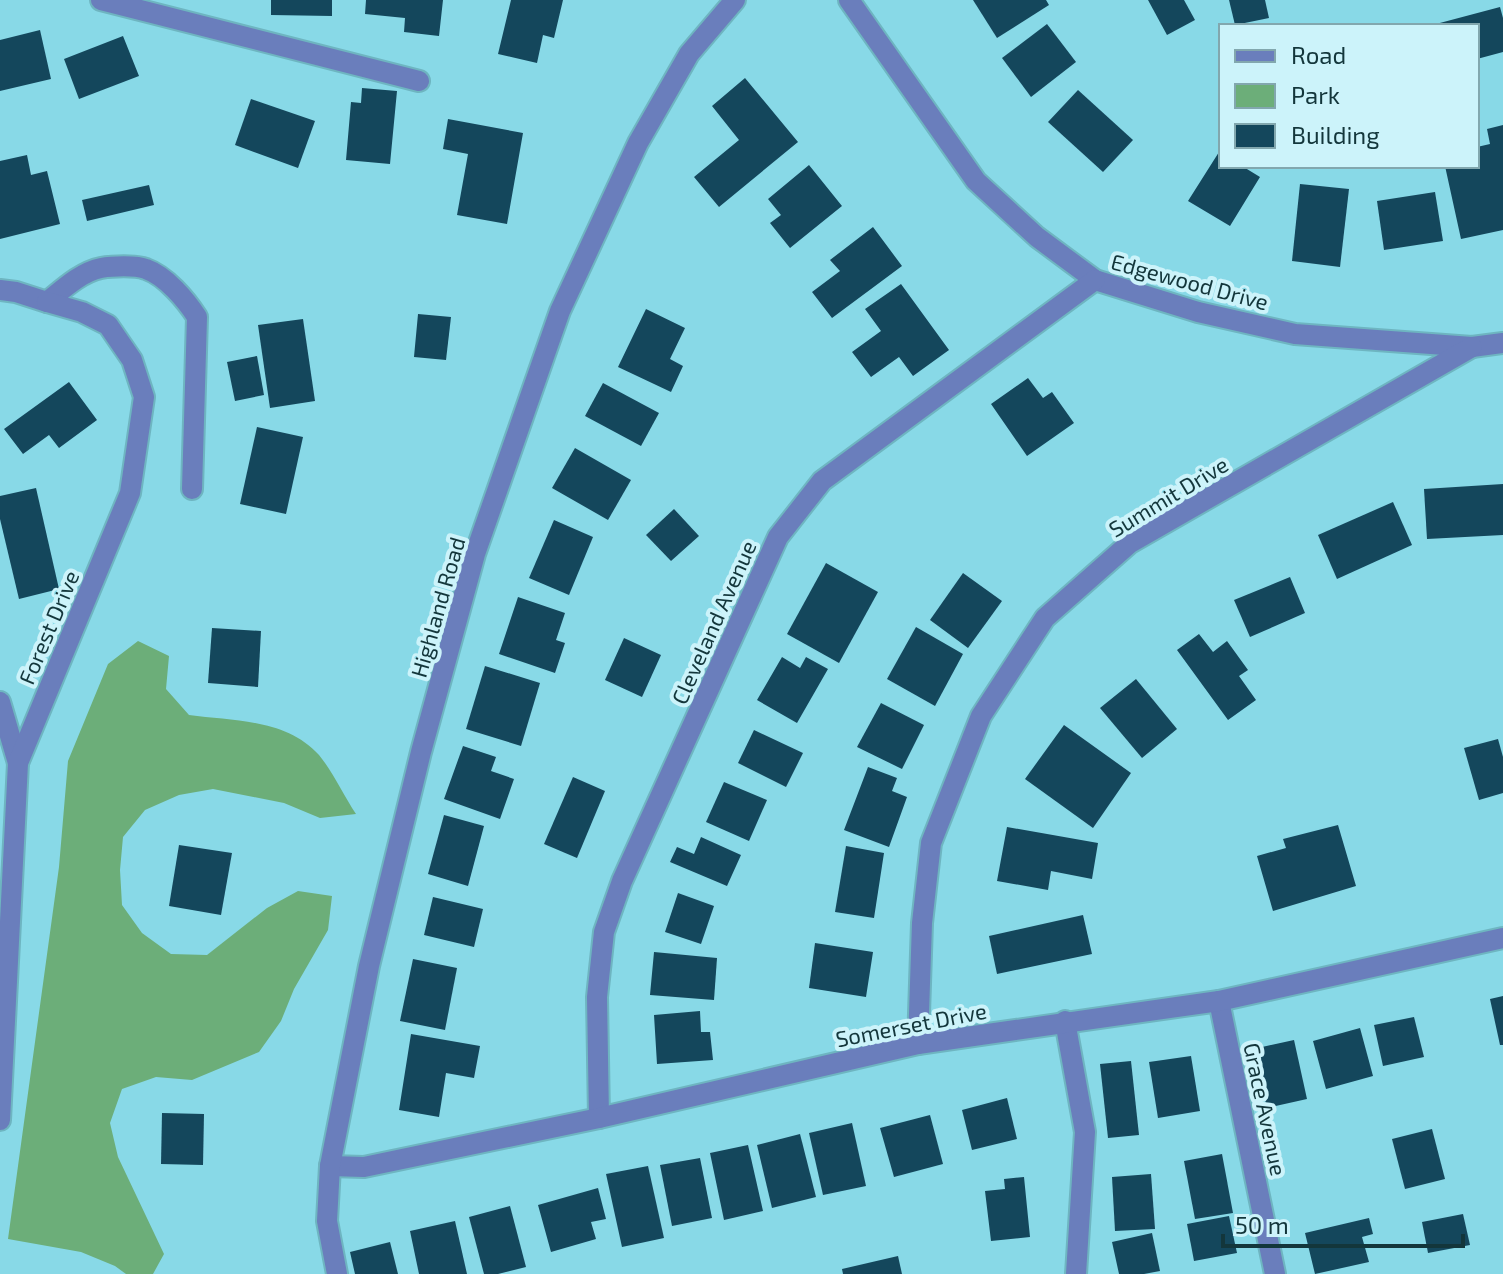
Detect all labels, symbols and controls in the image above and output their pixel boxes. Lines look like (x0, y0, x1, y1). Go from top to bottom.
legend (1219, 24, 1479, 168)
text: Road (1291, 40, 1346, 69)
text: Park (1291, 80, 1340, 109)
text: Building (1291, 120, 1380, 149)
street label: Edgewood Drive (1109, 248, 1271, 314)
street label: Summit Drive (1104, 450, 1232, 542)
street label: Highland Road (405, 534, 469, 680)
street label: Cleveland Avenue (665, 536, 761, 708)
street label: Forest Drive (12, 566, 84, 688)
street label: Somerset Drive (833, 997, 989, 1051)
street label: Grace Avenue (1239, 1040, 1293, 1178)
scale bar (1223, 1198, 1463, 1248)
text: 50 m (1235, 1210, 1289, 1239)

